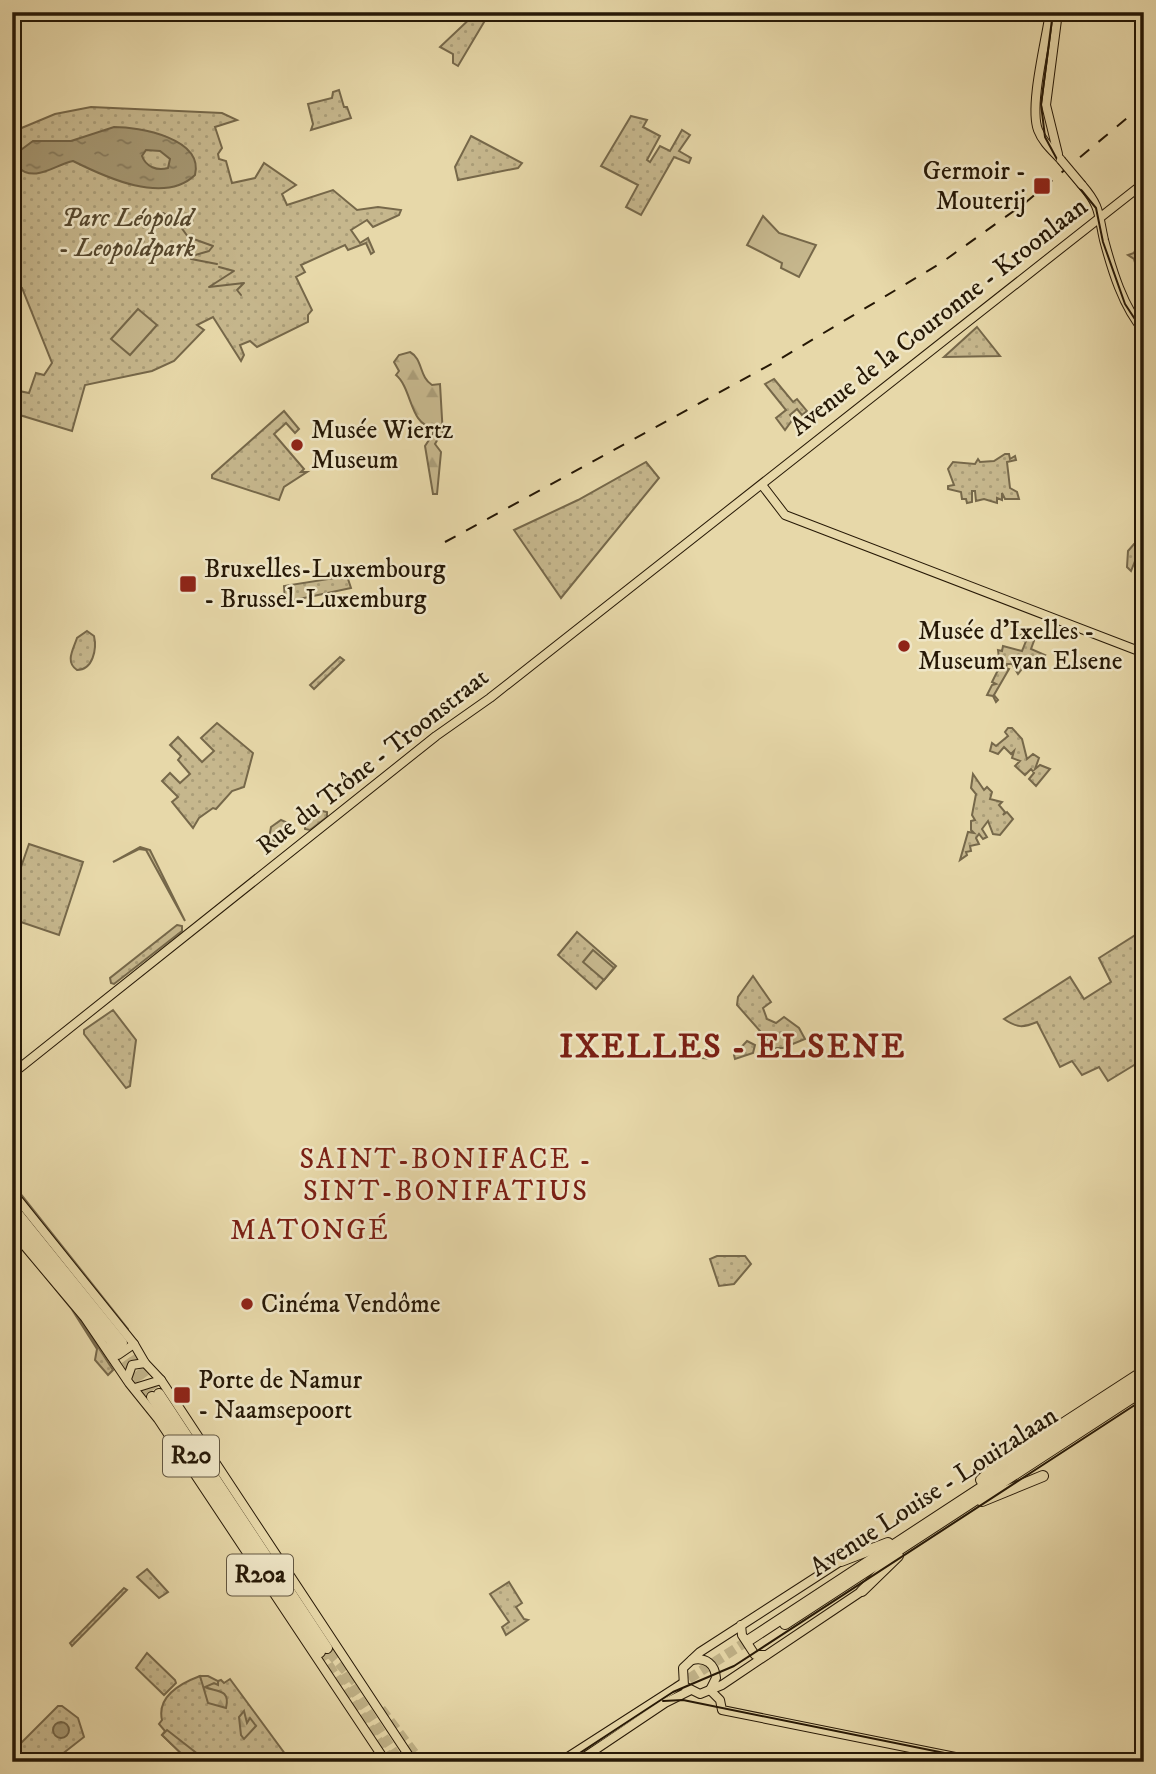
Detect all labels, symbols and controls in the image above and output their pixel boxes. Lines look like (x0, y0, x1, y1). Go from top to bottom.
place label: Germoir - Mouterij (923, 155, 1026, 218)
marker: Germoir - Mouterij (1032, 176, 1052, 196)
street label: Avenue de la Couronne - Kroonlaan (783, 190, 1095, 444)
park label: Parc Léopold - Leopoldpark (59, 202, 196, 265)
place label: Musée Wiertz Museum (311, 414, 453, 477)
marker: Musée Wiertz Museum (289, 437, 305, 453)
place label: Bruxelles-Luxembourg - Brussel-Luxemburg (204, 553, 446, 616)
marker: Bruxelles-Luxembourg - Brussel-Luxemburg (178, 574, 198, 594)
place label: Musée d'Ixelles - Museum van Elsene (918, 615, 1123, 678)
marker: Musée d'Ixelles - Museum van Elsene (896, 638, 912, 654)
street label: Rue du Trône - Troonstraat (250, 661, 496, 863)
district label: IXELLES - ELSENE (560, 1027, 906, 1068)
district label: SAINT-BONIFACE - SINT-BONIFATIUS (299, 1142, 593, 1209)
district label: MATONGÉ (230, 1213, 390, 1248)
place label: Cinéma Vendôme (261, 1288, 441, 1321)
marker: Cinéma Vendôme (239, 1296, 255, 1312)
place label: Porte de Namur - Naamsepoort (198, 1364, 363, 1427)
marker: Porte de Namur - Naamsepoort (172, 1385, 192, 1405)
street label: Avenue Louise - Louizalaan (804, 1399, 1064, 1584)
road number: R20 (163, 1436, 219, 1476)
road number: R20a (227, 1554, 293, 1596)

